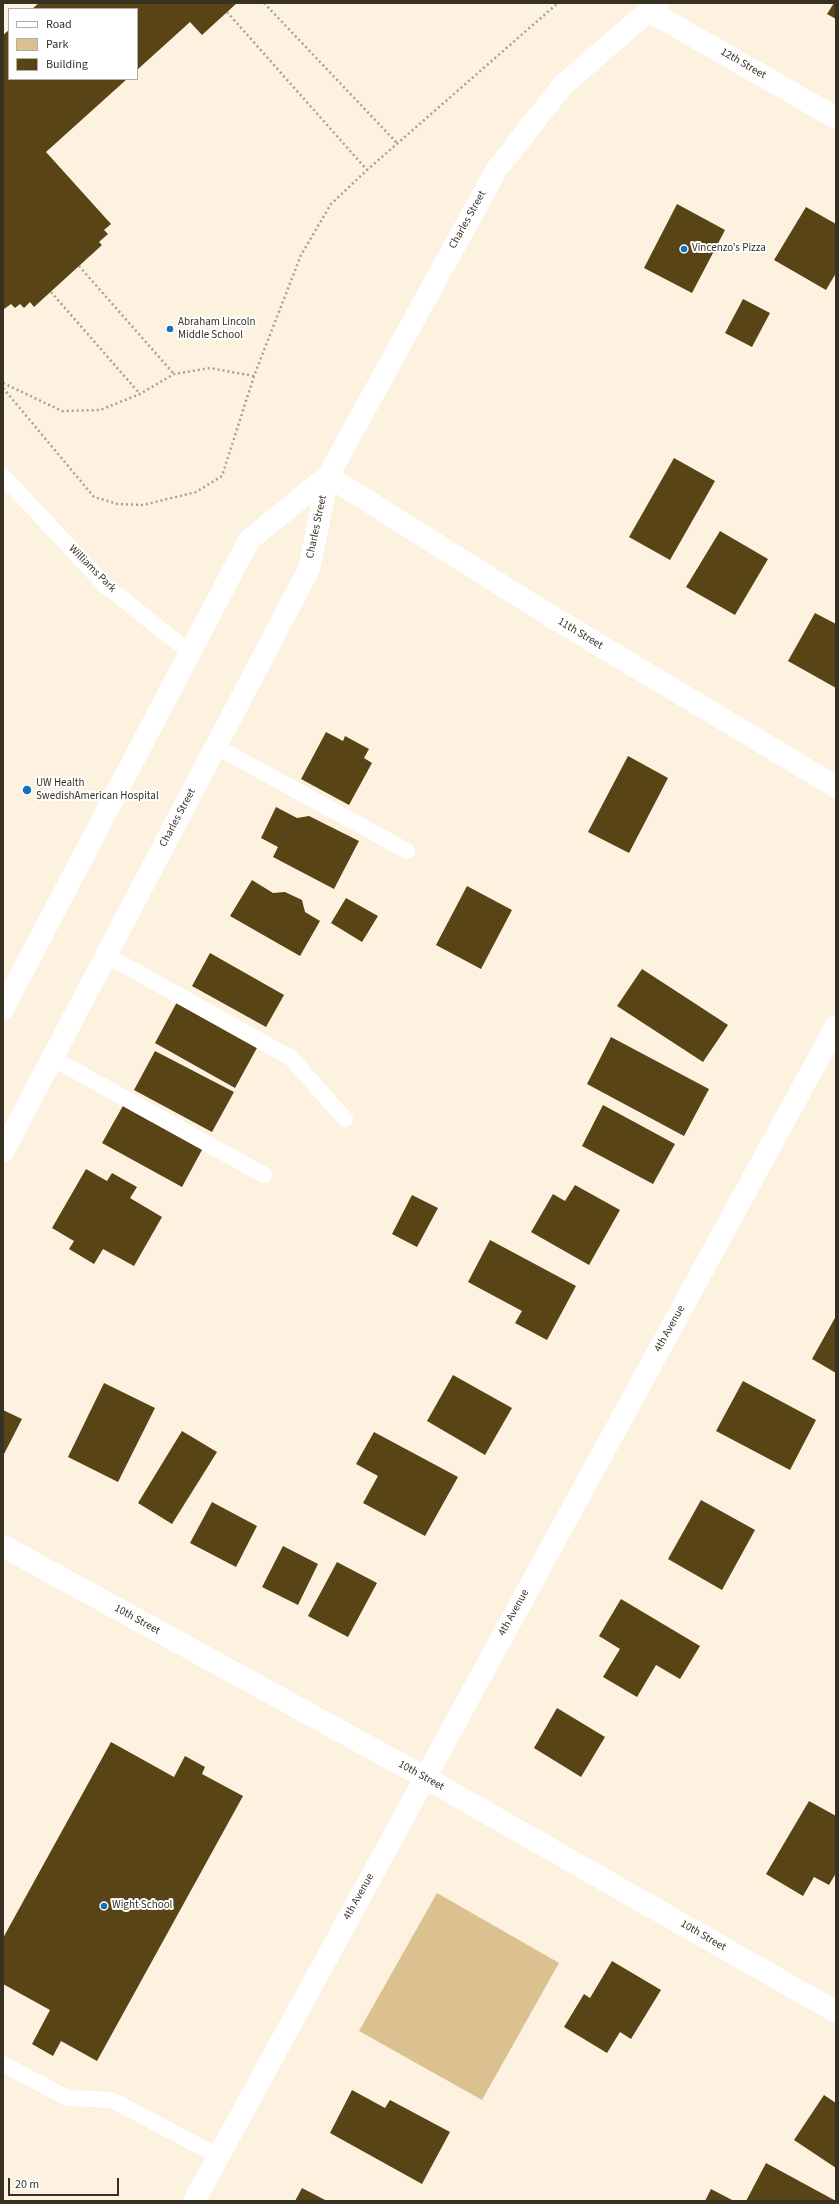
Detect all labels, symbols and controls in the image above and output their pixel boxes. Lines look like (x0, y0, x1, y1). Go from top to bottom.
legend (8, 8, 138, 80)
text: Road (46, 16, 72, 33)
text: Park (46, 36, 68, 53)
street label: 12th Street (718, 46, 768, 82)
text: Building (46, 56, 88, 73)
street label: Charles Street (447, 189, 489, 251)
place label: Vincenzo's Pizza (692, 242, 766, 256)
marker: Vincenzo's Pizza (679, 244, 689, 254)
place label: Abraham Lincoln Middle School (178, 316, 256, 342)
marker: Abraham Lincoln Middle School (165, 324, 175, 334)
street label: Charles Street (304, 494, 330, 560)
street label: Williams Park (66, 543, 118, 595)
street label: 11th Street (555, 615, 605, 653)
place label: UW Health SwedishAmerican Hospital (36, 777, 159, 803)
marker: UW Health SwedishAmerican Hospital (21, 784, 33, 796)
street label: Charles Street (157, 787, 199, 849)
street label: 4th Avenue (652, 1303, 688, 1355)
street label: 4th Avenue (496, 1587, 532, 1639)
street label: 10th Street (112, 1602, 162, 1638)
street label: 10th Street (396, 1758, 446, 1794)
street label: 4th Avenue (341, 1871, 377, 1923)
place label: Wight School (112, 1899, 172, 1913)
marker: Wight School (99, 1901, 109, 1911)
street label: 10th Street (678, 1918, 728, 1954)
scale bar (10, 2170, 121, 2196)
text: 20 m (15, 2176, 39, 2193)

